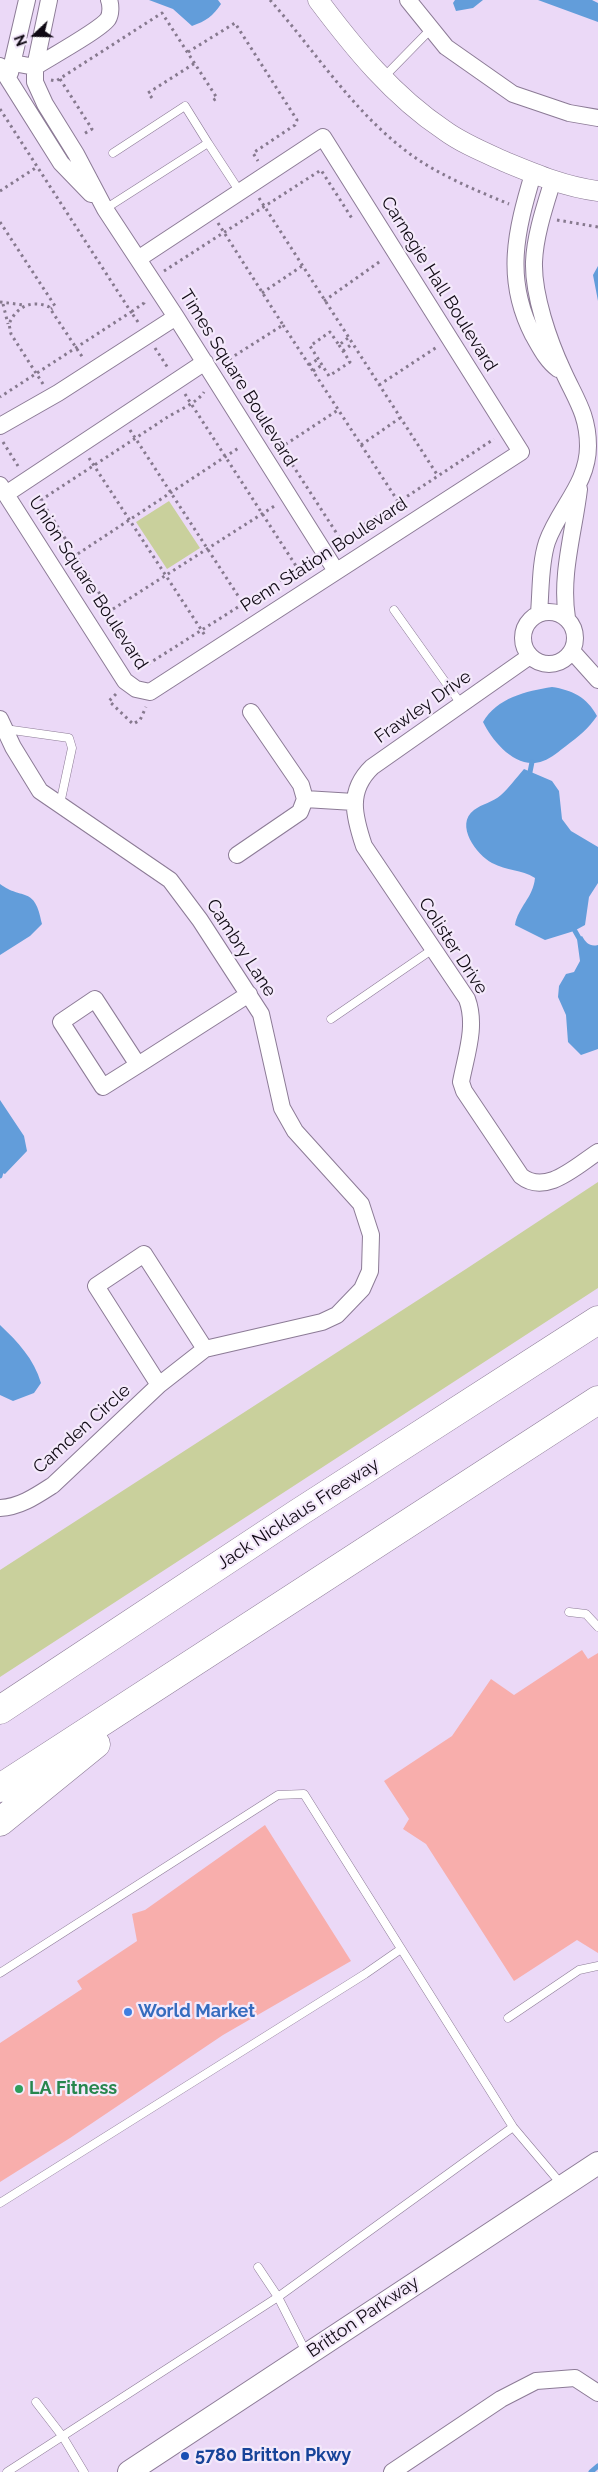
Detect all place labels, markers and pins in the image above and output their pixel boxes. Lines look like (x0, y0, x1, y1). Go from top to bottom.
place label: World Market (138, 2001, 255, 2023)
marker: World Market (122, 2006, 134, 2018)
place label: LA Fitness (29, 2078, 117, 2100)
marker: LA Fitness (13, 2083, 25, 2095)
place label: 5780 Britton Pkwy (195, 2445, 351, 2467)
marker: 5780 Britton Pkwy (179, 2450, 191, 2462)

